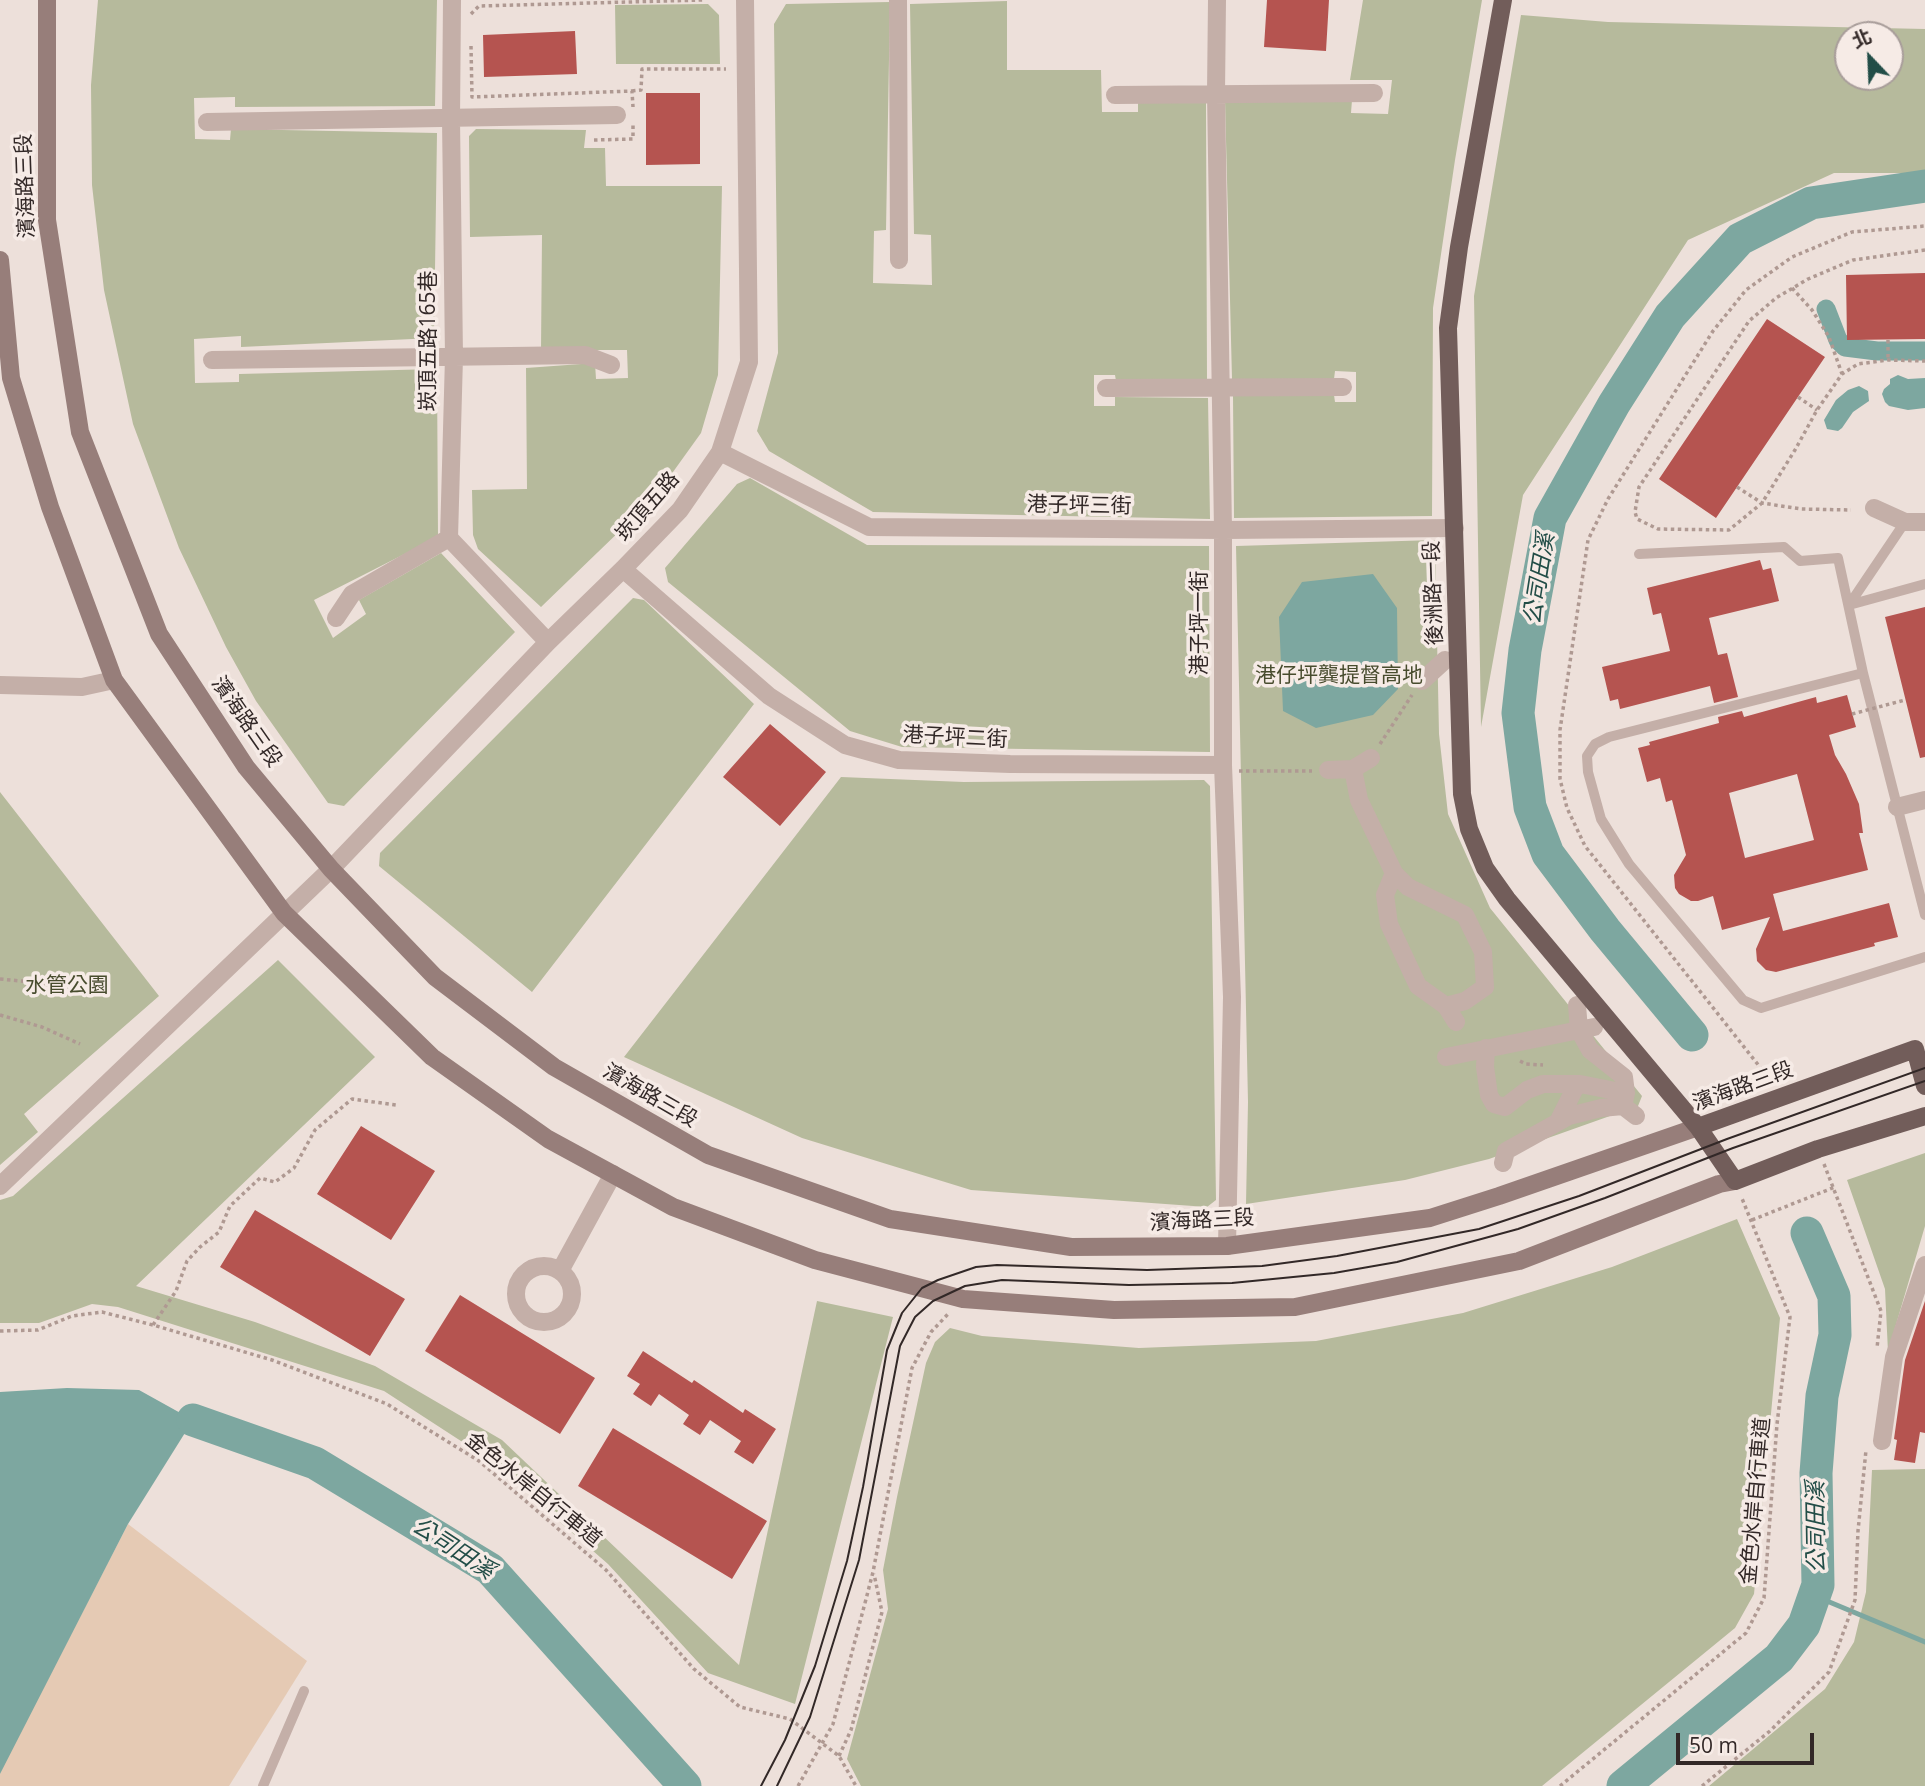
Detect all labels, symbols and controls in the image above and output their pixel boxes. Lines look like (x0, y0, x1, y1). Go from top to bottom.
north arrow (1834, 21, 1904, 91)
text: 北 (1848, 23, 1875, 54)
street label: 濱海路三段 (12, 133, 40, 239)
street label: 崁頂五路165巷 (416, 270, 442, 412)
street label: 崁頂五路 (611, 467, 685, 547)
street label: 港子坪三街 (1026, 492, 1132, 520)
water label: 公司田溪 (1519, 531, 1561, 627)
street label: 後洲路一段 (1420, 540, 1448, 646)
street label: 港子坪一街 (1187, 571, 1213, 675)
park label: 港仔坪龔提督高地 (1255, 663, 1423, 689)
street label: 濱海路三段 (206, 672, 286, 772)
street label: 港子坪二街 (902, 723, 1008, 753)
park label: 水管公園 (25, 973, 109, 999)
street label: 濱海路三段 (1689, 1057, 1797, 1117)
street label: 濱海路三段 (598, 1059, 702, 1133)
street label: 濱海路三段 (1149, 1206, 1255, 1236)
street label: 金色水岸自行車道 (1736, 1416, 1776, 1586)
street label: 金色水岸自行車道 (460, 1427, 606, 1553)
water label: 公司田溪 (1802, 1481, 1832, 1573)
water label: 公司田溪 (407, 1512, 499, 1586)
scale bar (1680, 1720, 1818, 1764)
text: 50 m (1689, 1731, 1738, 1759)

